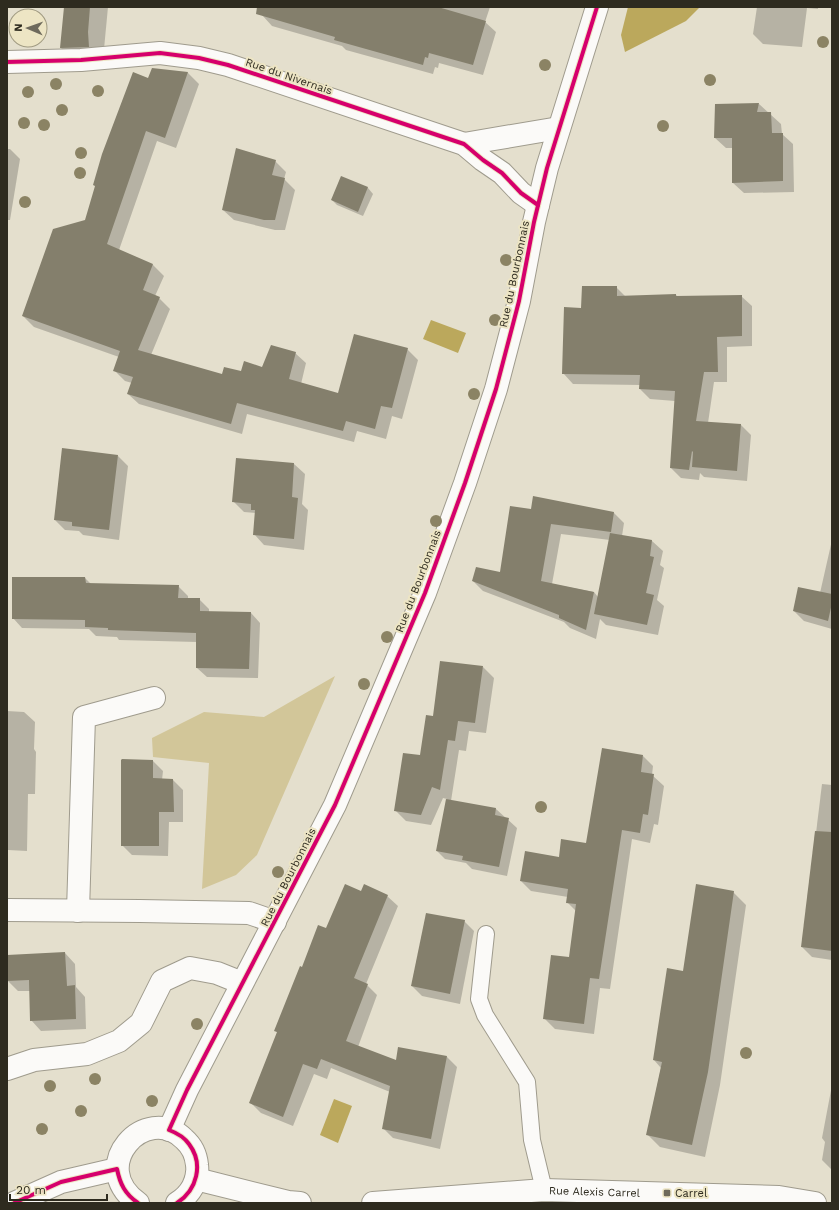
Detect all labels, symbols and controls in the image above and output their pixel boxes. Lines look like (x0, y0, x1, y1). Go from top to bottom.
north arrow (8, 8, 48, 48)
text: N (12, 23, 25, 32)
street label: Rue du Nivernais (244, 56, 334, 97)
street label: Rue du Bourbonnais (497, 219, 532, 329)
street label: Rue du Bourbonnais (393, 528, 444, 634)
street label: Rue du Bourbonnais (258, 826, 319, 929)
scale bar (10, 1176, 107, 1202)
text: 20 m (16, 1183, 46, 1197)
street label: Rue Alexis Carrel (549, 1184, 641, 1200)
place label: Carrel (675, 1187, 708, 1200)
marker: Carrel (662, 1188, 672, 1198)

